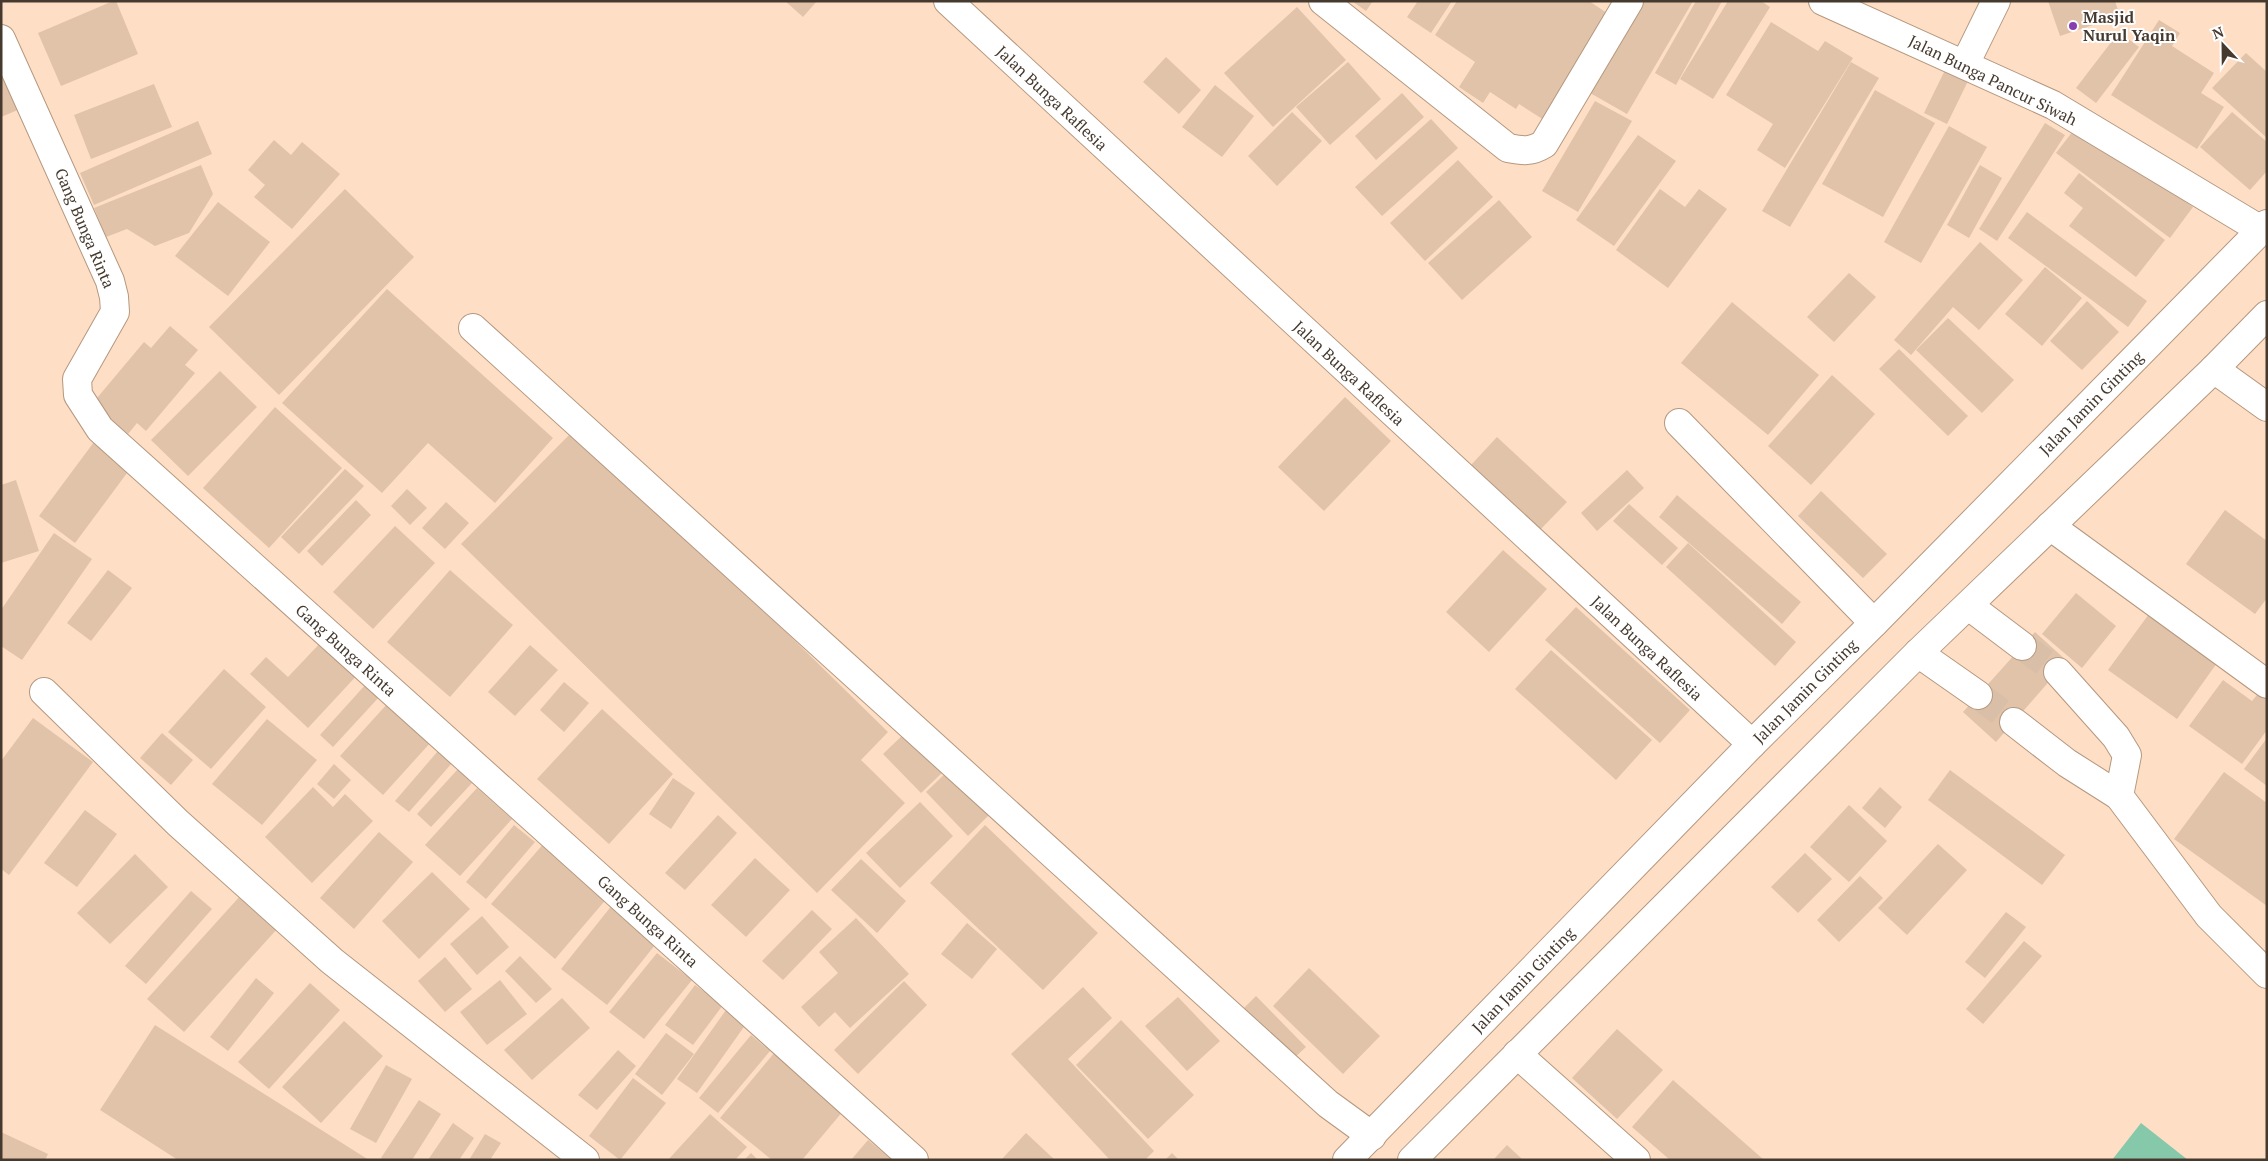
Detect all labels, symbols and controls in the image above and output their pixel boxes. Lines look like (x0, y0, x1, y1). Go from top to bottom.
place label: Masjid Nurul Yaqin (2083, 6, 2176, 46)
marker: Masjid Nurul Yaqin (2067, 20, 2079, 32)
north arrow (2198, 20, 2248, 70)
text: N (2209, 22, 2227, 43)
street label: Jalan Bunga Pancur Siwah (1905, 30, 2082, 131)
street label: Jalan Bunga Raflesia (992, 41, 1112, 155)
street label: Gang Bunga Rinta (50, 165, 120, 291)
street label: Jalan Bunga Raflesia (1289, 316, 1409, 430)
street label: Jalan Jamin Ginting (2034, 346, 2148, 460)
street label: Jalan Bunga Raflesia (1587, 591, 1707, 705)
street label: Gang Bunga Rinta (291, 599, 401, 701)
street label: Jalan Jamin Ginting (1748, 634, 1862, 748)
street label: Gang Bunga Rinta (593, 870, 703, 972)
street label: Jalan Jamin Ginting (1467, 922, 1580, 1038)

